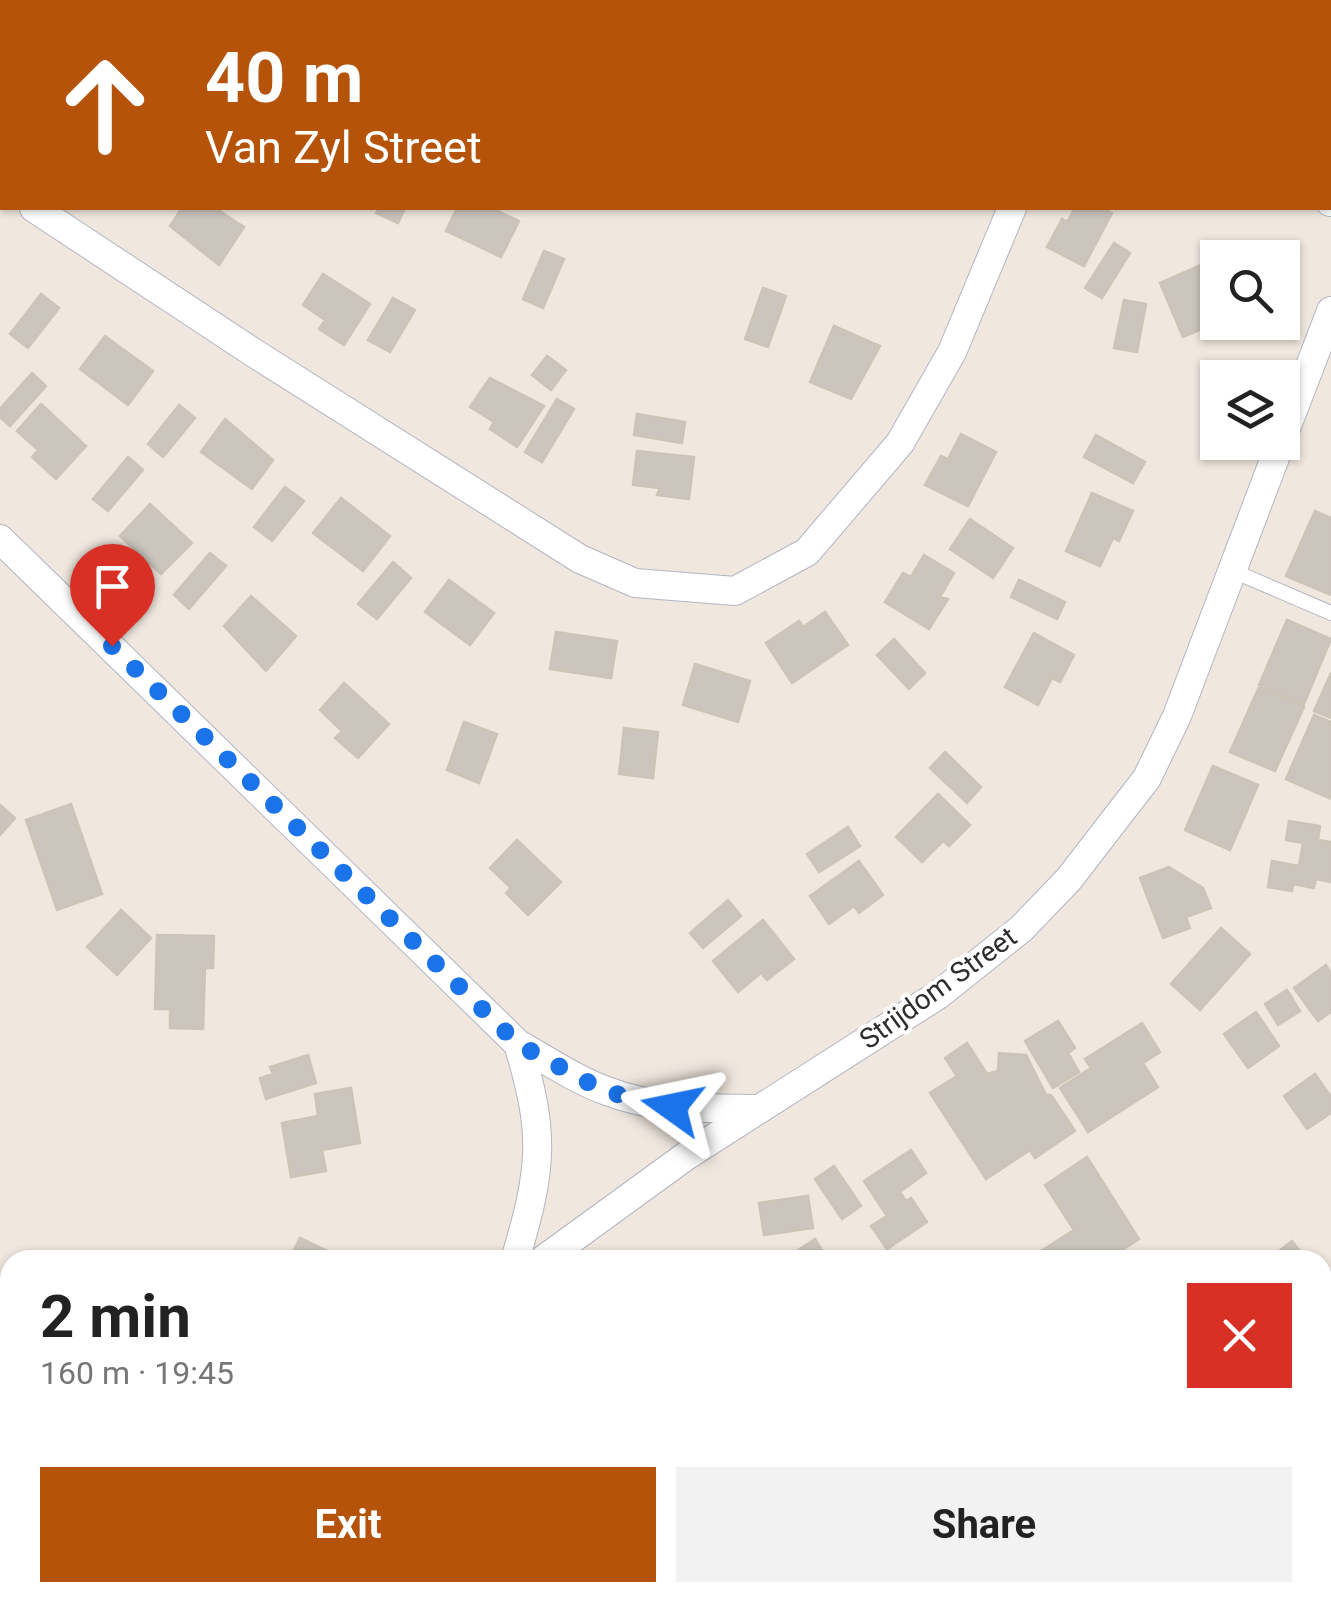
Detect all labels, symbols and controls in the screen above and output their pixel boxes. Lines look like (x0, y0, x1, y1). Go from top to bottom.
text: 40 m (205, 37, 363, 119)
icon: ahead (40, 40, 170, 170)
text: Van Zyl Street (205, 121, 482, 174)
map controls (1200, 240, 1300, 460)
button: search (1200, 240, 1300, 340)
button: layers (1200, 360, 1300, 460)
pin (70, 544, 155, 647)
icon: arrive (85, 559, 140, 614)
street label: Strijdom Street (853, 920, 1023, 1056)
position arrow (620, 1055, 724, 1159)
text: 2 min (40, 1281, 191, 1352)
button: close (1187, 1283, 1292, 1388)
text: 160 m · 19:45 (40, 1354, 234, 1392)
button: Exit (40, 1467, 656, 1582)
button: Share (676, 1467, 1292, 1582)

